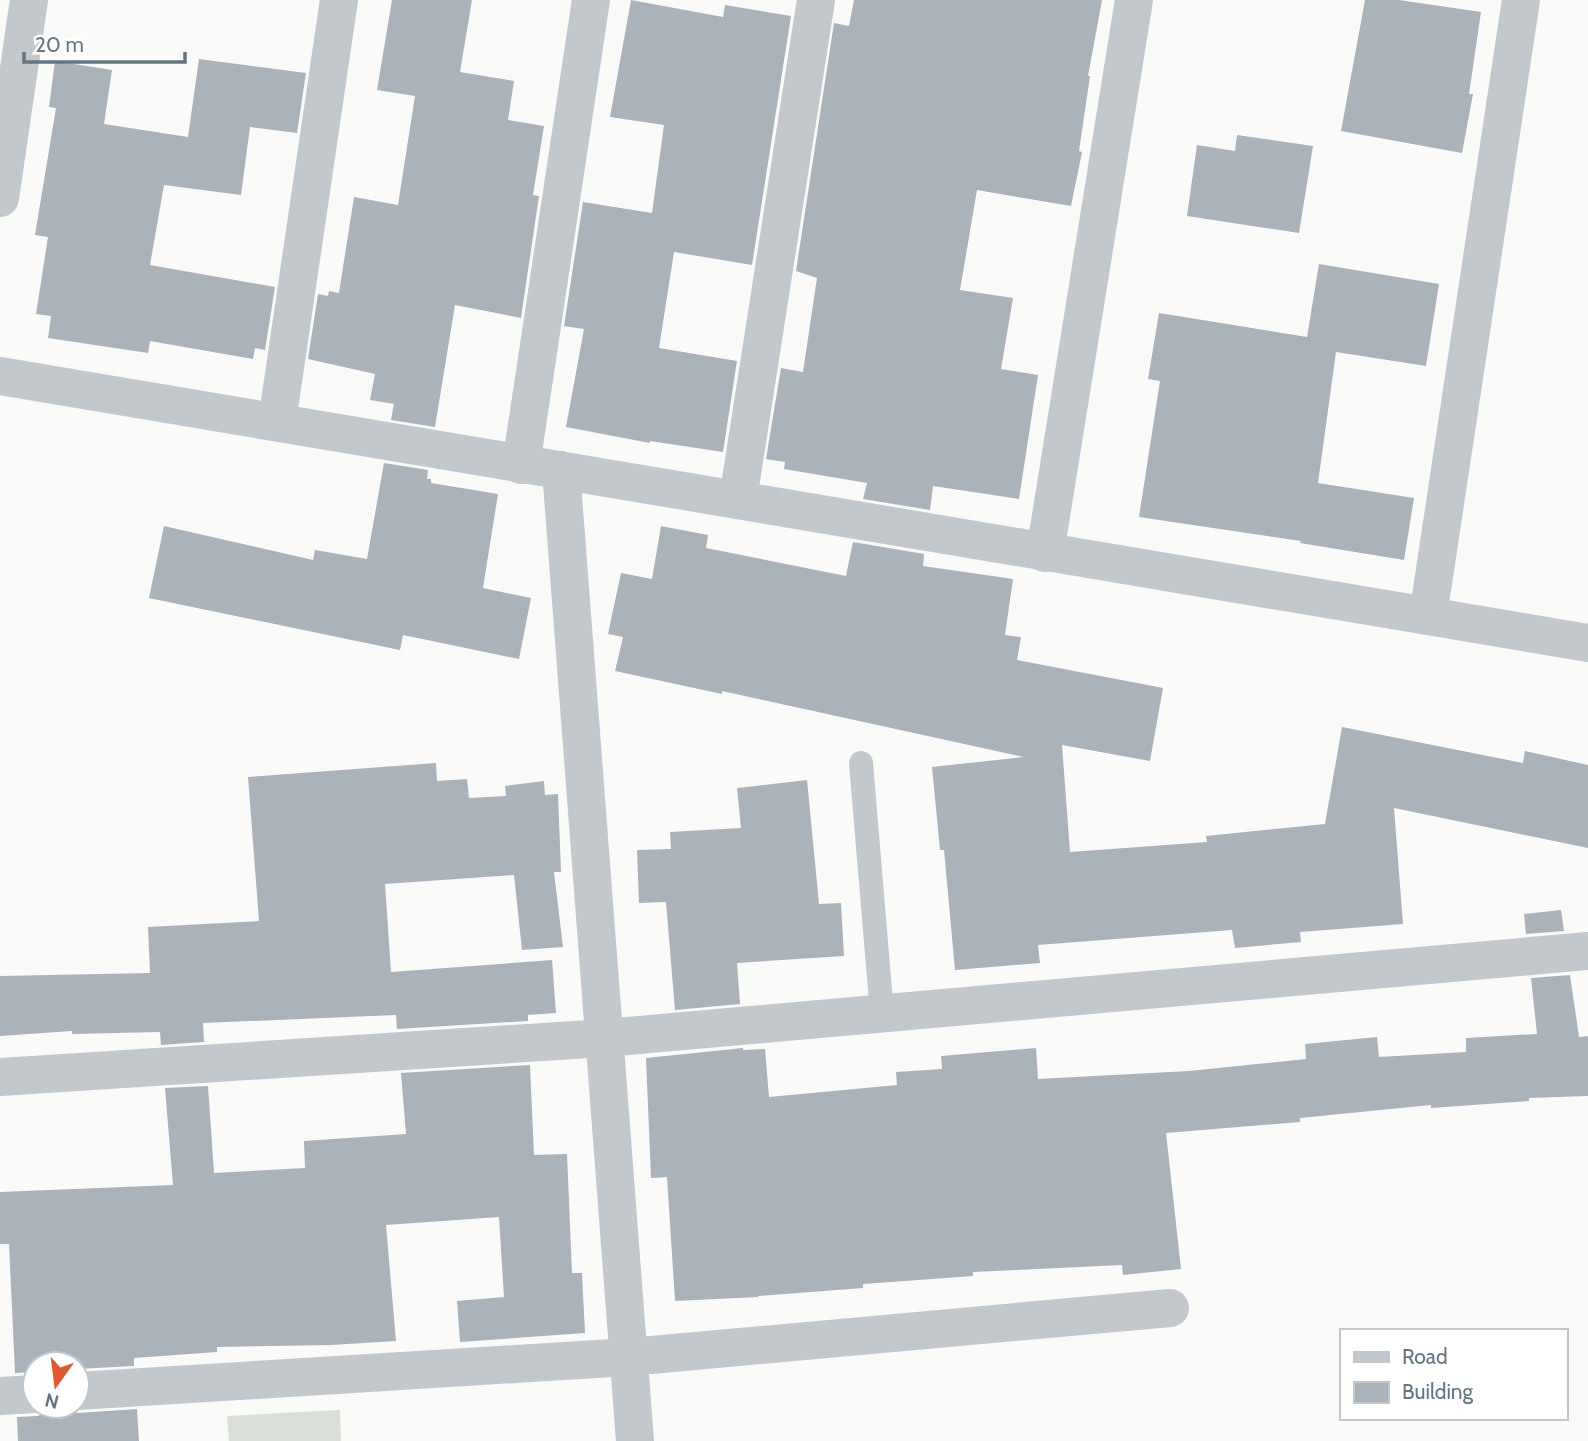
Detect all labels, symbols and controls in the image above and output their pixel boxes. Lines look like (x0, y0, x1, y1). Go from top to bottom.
scale bar (24, 21, 186, 65)
text: 20 m (35, 32, 84, 57)
legend (1340, 1329, 1567, 1420)
text: Road (1402, 1344, 1448, 1369)
north arrow (21, 1350, 91, 1420)
text: Building (1402, 1379, 1474, 1404)
text: N (43, 1388, 61, 1414)

